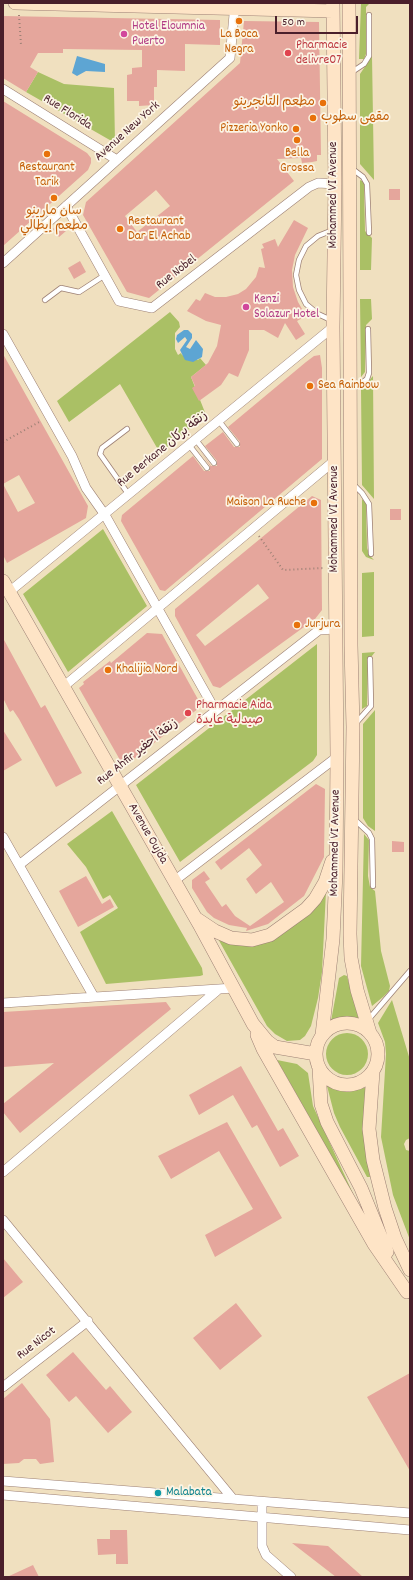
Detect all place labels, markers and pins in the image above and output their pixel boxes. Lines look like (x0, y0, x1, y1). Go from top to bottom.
marker: La Boca Negra (234, 16, 244, 26)
place label: Hotel Eloumnia Puerto (132, 19, 205, 50)
place label: La Boca Negra (220, 27, 258, 58)
marker: Hotel Eloumnia Puerto (119, 29, 129, 39)
place label: Pharmacie delivre07 (296, 38, 347, 69)
marker: Pharmacie delivre07 (283, 48, 293, 58)
place label: مطعم التانجرينو (233, 95, 315, 111)
marker: مطعم التانجرينو (318, 98, 328, 108)
place label: مقهى سطوب (321, 110, 389, 126)
marker: مقهى سطوب (308, 113, 318, 123)
place label: Pizzeria Yonko (220, 121, 288, 137)
marker: Pizzeria Yonko (291, 124, 301, 134)
marker: Bella Grossa (292, 135, 302, 145)
place label: Bella Grossa (280, 146, 314, 177)
marker: Restaurant Tarik (42, 149, 52, 159)
place label: Restaurant Tarik (19, 160, 75, 191)
marker: سان مارينو مطعم إيطالي (49, 193, 59, 203)
place label: سان مارينو مطعم إيطالي (20, 204, 88, 235)
place label: Restaurant Dar El Achab (128, 214, 191, 245)
marker: Restaurant Dar El Achab (115, 224, 125, 234)
place label: Kenzi Solazur Hotel (254, 292, 319, 323)
marker: Kenzi Solazur Hotel (241, 302, 251, 312)
place label: Sea Rainbow (318, 378, 379, 394)
marker: Sea Rainbow (305, 381, 315, 391)
place label: Maison La Ruche (226, 495, 306, 511)
marker: Maison La Ruche (309, 498, 319, 508)
place label: Jurjura (305, 617, 340, 633)
marker: Jurjura (292, 620, 302, 630)
place label: Khalijia Nord (116, 662, 178, 678)
marker: Khalijia Nord (103, 665, 113, 675)
place label: Pharmacie Aida صيدلية عايدة (196, 698, 272, 729)
marker: Pharmacie Aida صيدلية عايدة (183, 708, 193, 718)
place label: Malabata (166, 1485, 212, 1501)
marker: Malabata (153, 1488, 163, 1498)

